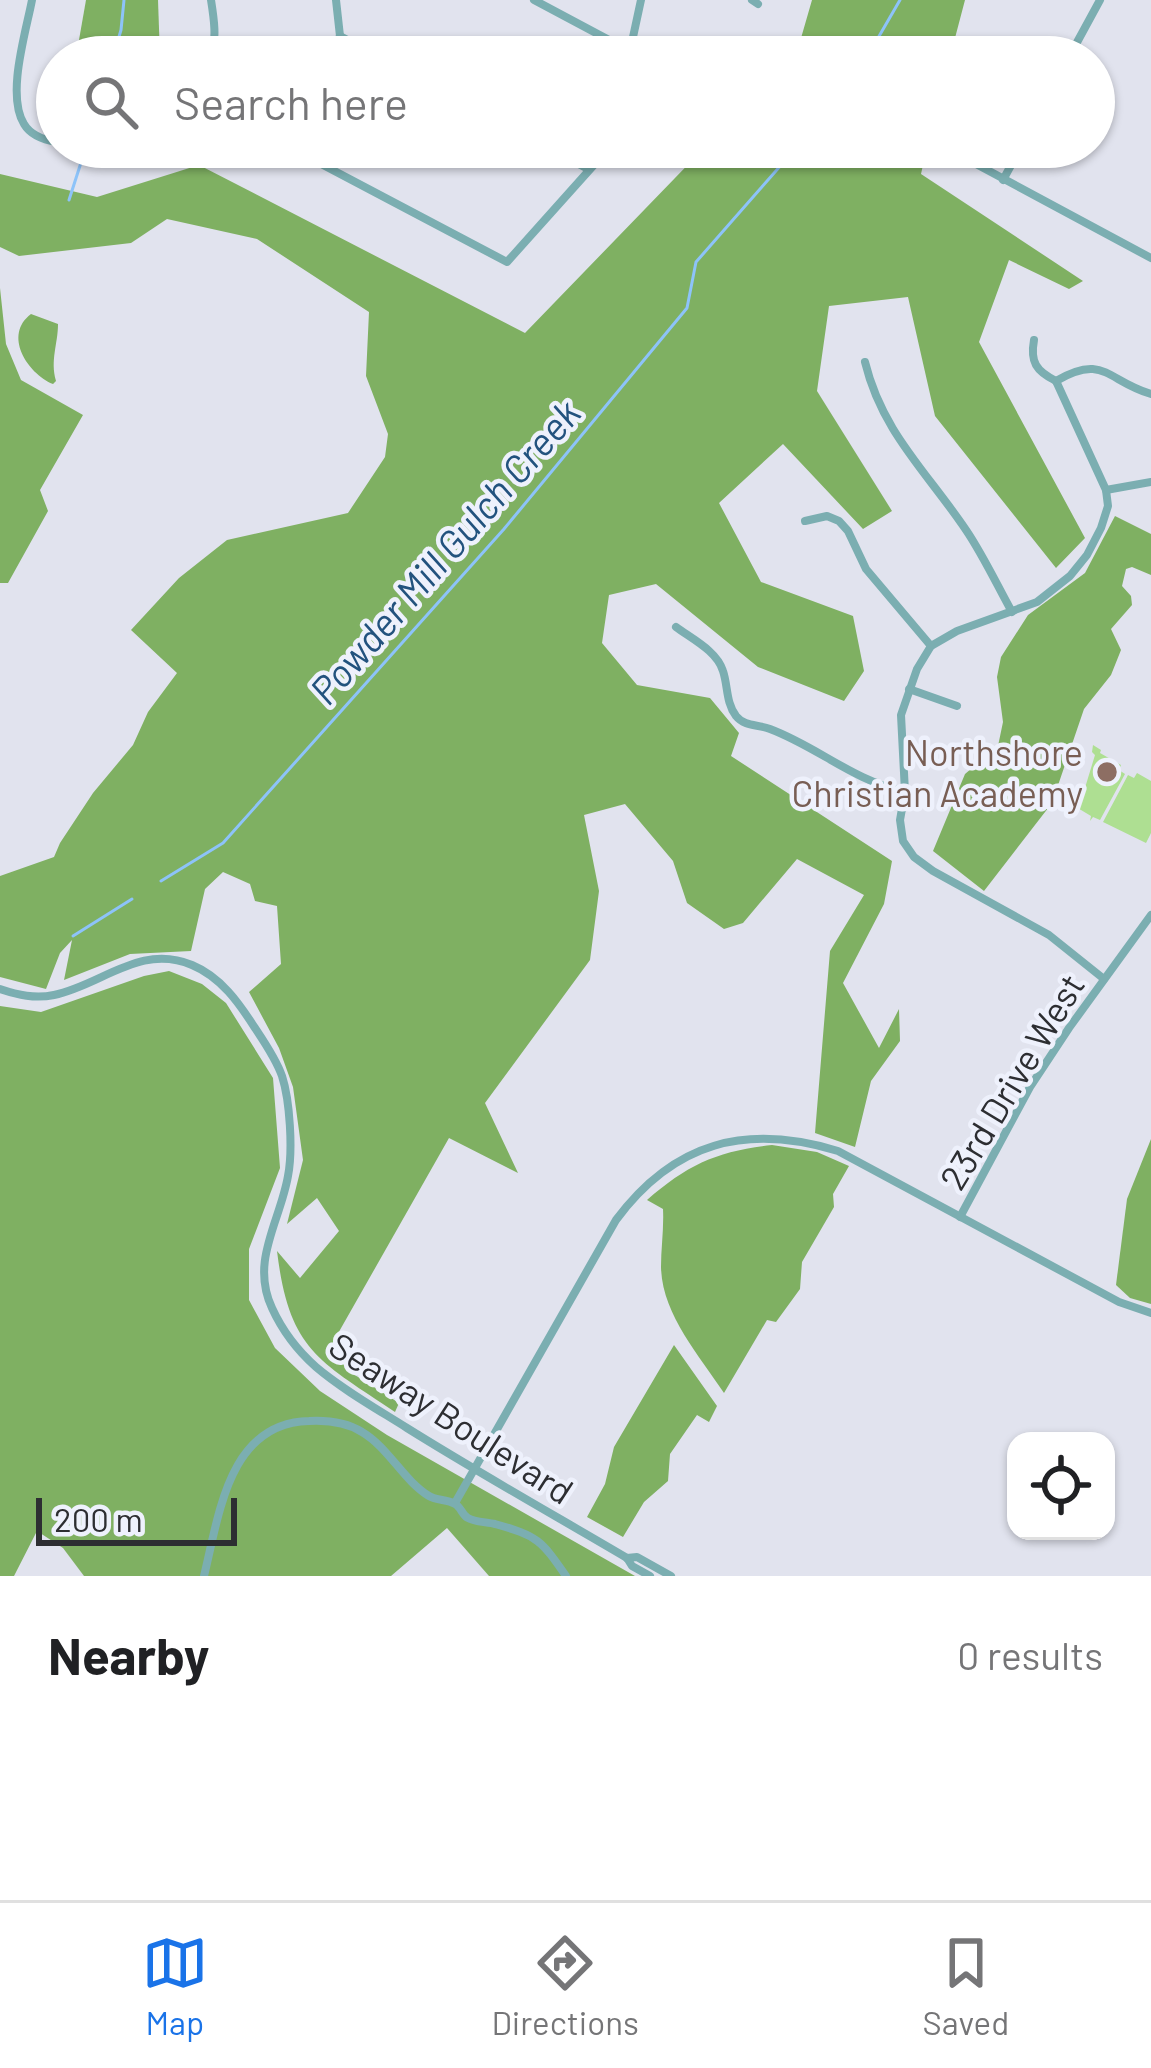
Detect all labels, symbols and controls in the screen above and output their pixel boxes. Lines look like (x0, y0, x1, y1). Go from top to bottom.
search box (36, 36, 1115, 168)
icon: search (78, 69, 144, 135)
text: Search here (174, 75, 408, 129)
water label: Powder Mill Gulch Creek (299, 389, 589, 713)
place label: Northshore Christian Academy (792, 730, 1083, 814)
marker: Northshore Christian Academy (1094, 759, 1120, 785)
street label: 23rd Drive West (930, 965, 1092, 1197)
street label: Seaway Boulevard (322, 1322, 582, 1512)
map controls (1007, 1432, 1115, 1540)
button: locate (1007, 1432, 1115, 1540)
scale bar (36, 1492, 237, 1545)
text: 200 m (54, 1499, 143, 1539)
text: Nearby (48, 1624, 209, 1685)
text: 0 results (957, 1631, 1103, 1678)
tab: Map (142, 1930, 208, 2042)
tab: Directions (491, 1930, 639, 2042)
tab: Saved (923, 1930, 1009, 2042)

